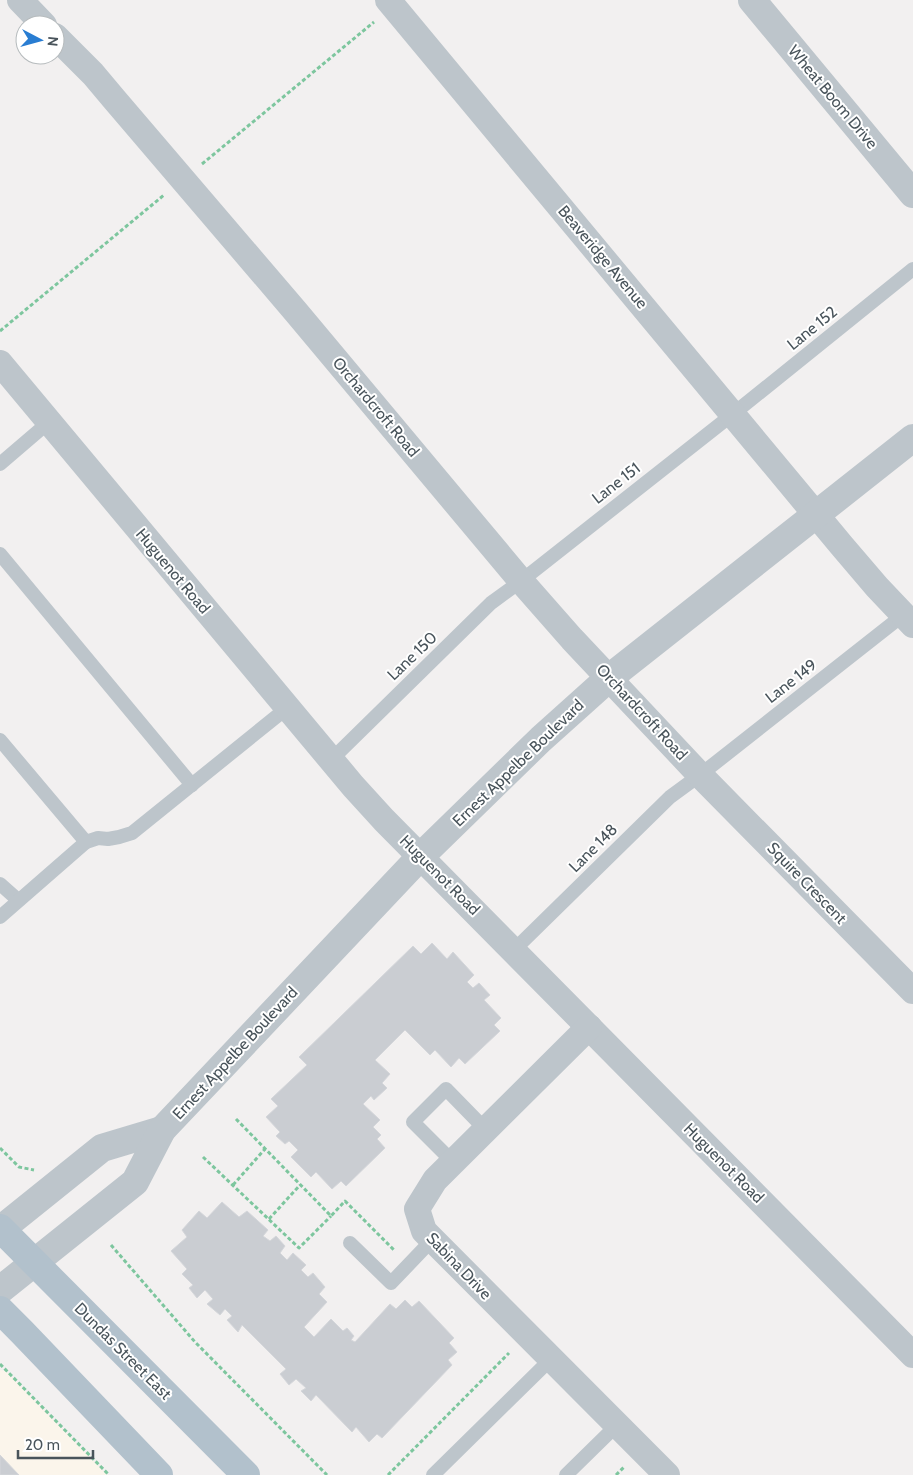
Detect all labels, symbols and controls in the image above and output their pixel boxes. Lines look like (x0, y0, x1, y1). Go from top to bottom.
north arrow (15, 15, 65, 65)
text: N (43, 35, 62, 47)
street label: Wheat Boom Drive (784, 41, 882, 153)
street label: Beaveridge Avenue (554, 202, 652, 312)
street label: Lane 152 (783, 302, 841, 354)
street label: Orchardcroft Road (329, 353, 423, 461)
street label: Lane 151 (588, 458, 644, 508)
street label: Huguenot Road (132, 525, 214, 617)
street label: Lane 150 (383, 628, 441, 684)
street label: Lane 149 (762, 655, 820, 707)
street label: Orchardcroft Road (593, 660, 691, 764)
street label: Ernest Appelbe Boulevard (449, 696, 587, 830)
street label: Lane 148 (565, 820, 621, 876)
street label: Huguenot Road (396, 831, 484, 919)
street label: Squire Crescent (763, 838, 851, 928)
street label: Ernest Appelbe Boulevard (169, 983, 301, 1123)
street label: Huguenot Road (680, 1119, 768, 1207)
street label: Sabina Drive (422, 1229, 496, 1303)
street label: Dundas Street East (71, 1299, 176, 1404)
scale bar (18, 1428, 92, 1460)
text: 20 m (25, 1436, 60, 1454)

